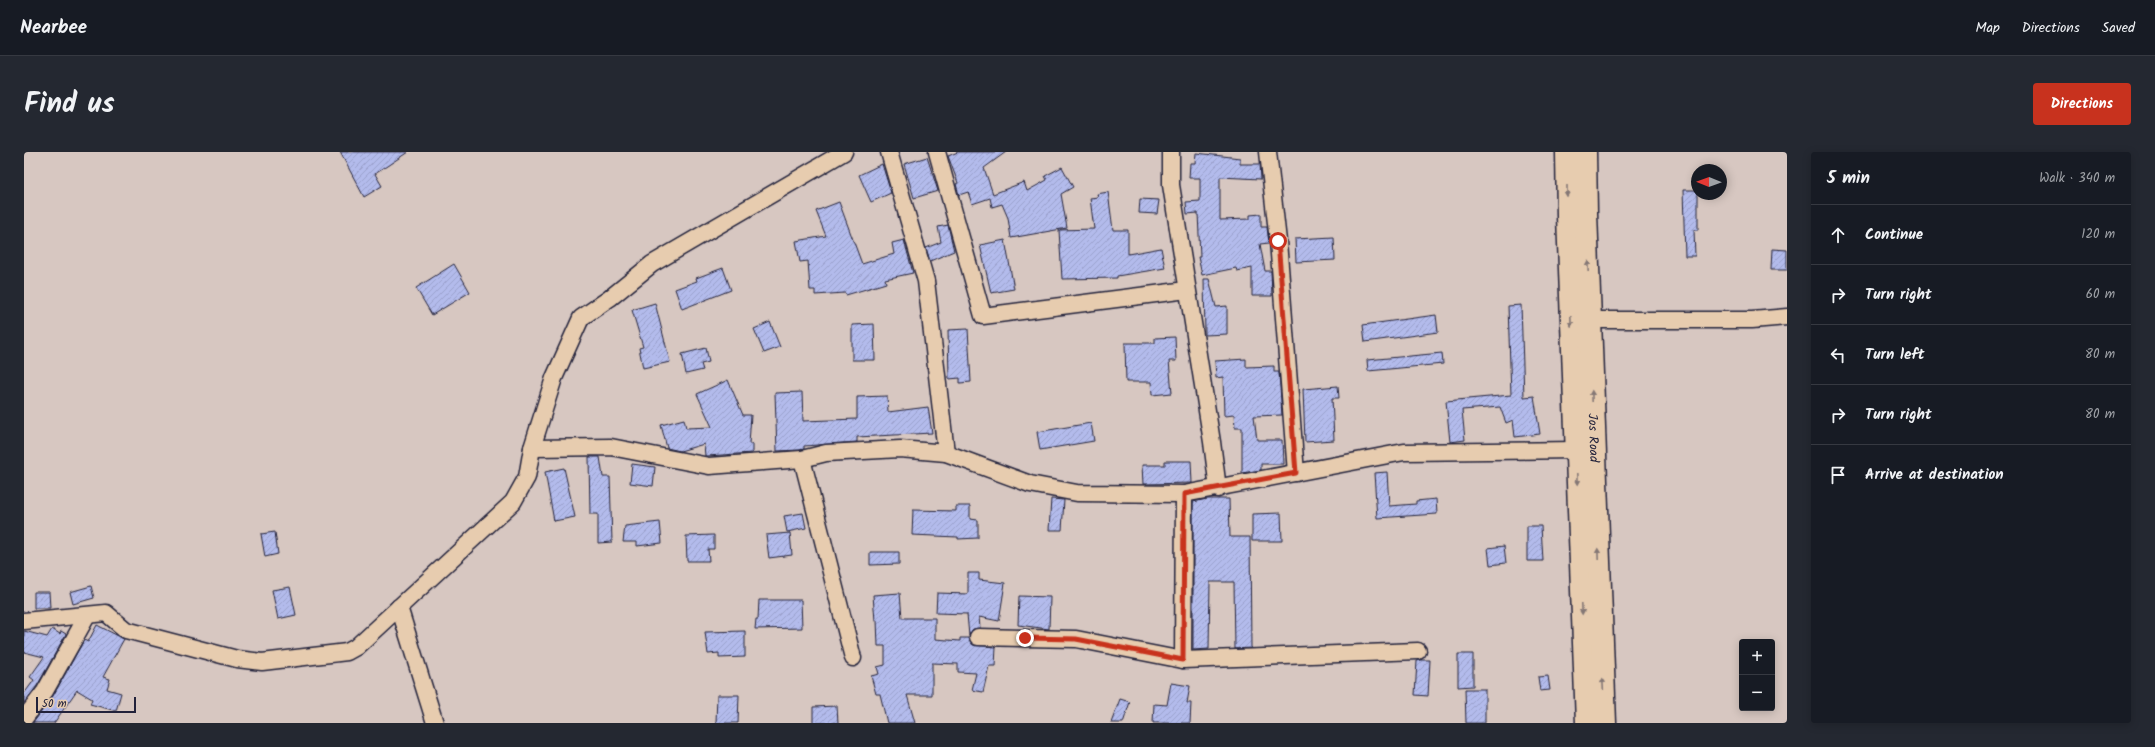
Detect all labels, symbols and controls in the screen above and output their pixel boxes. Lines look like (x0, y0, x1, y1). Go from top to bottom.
text: Nearbee (20, 13, 87, 43)
text: Map (1975, 17, 2000, 39)
text: Directions (2022, 17, 2080, 39)
text: Saved (2102, 17, 2135, 39)
text: Find us (24, 82, 115, 127)
button: Directions (2033, 83, 2131, 125)
north arrow (1691, 164, 1727, 200)
text: 5 min (1827, 165, 1870, 192)
text: Walk · 340 m (2039, 168, 2115, 189)
one-way arrow (1564, 185, 1570, 198)
text: Continue (1865, 223, 1923, 247)
icon: ahead (1827, 224, 1849, 246)
text: 120 m (2081, 224, 2115, 245)
route start (1269, 232, 1287, 250)
one-way arrow (1584, 260, 1591, 272)
text: Turn right (1865, 283, 1932, 307)
icon: right (1827, 284, 1849, 306)
text: 60 m (2086, 284, 2115, 305)
one-way arrow (1568, 315, 1575, 327)
text: Turn left (1865, 343, 1925, 367)
icon: left (1827, 344, 1849, 366)
text: 80 m (2085, 344, 2115, 365)
one-way arrow (1589, 390, 1596, 402)
text: Turn right (1865, 403, 1932, 427)
icon: right (1827, 404, 1849, 426)
text: 80 m (2085, 404, 2115, 425)
street label: Jos Road (1581, 413, 1604, 463)
text: Arrive at destination (1865, 463, 2004, 487)
icon: arrive (1827, 464, 1849, 486)
one-way arrow (1574, 473, 1580, 486)
one-way arrow (1595, 547, 1601, 560)
one-way arrow (1579, 603, 1585, 616)
route end (1016, 629, 1034, 647)
map controls (1739, 639, 1775, 711)
button: + (1739, 639, 1775, 675)
button: − (1739, 675, 1775, 711)
one-way arrow (1600, 678, 1607, 690)
scale bar (36, 695, 136, 714)
text: 50 m (42, 695, 67, 713)

